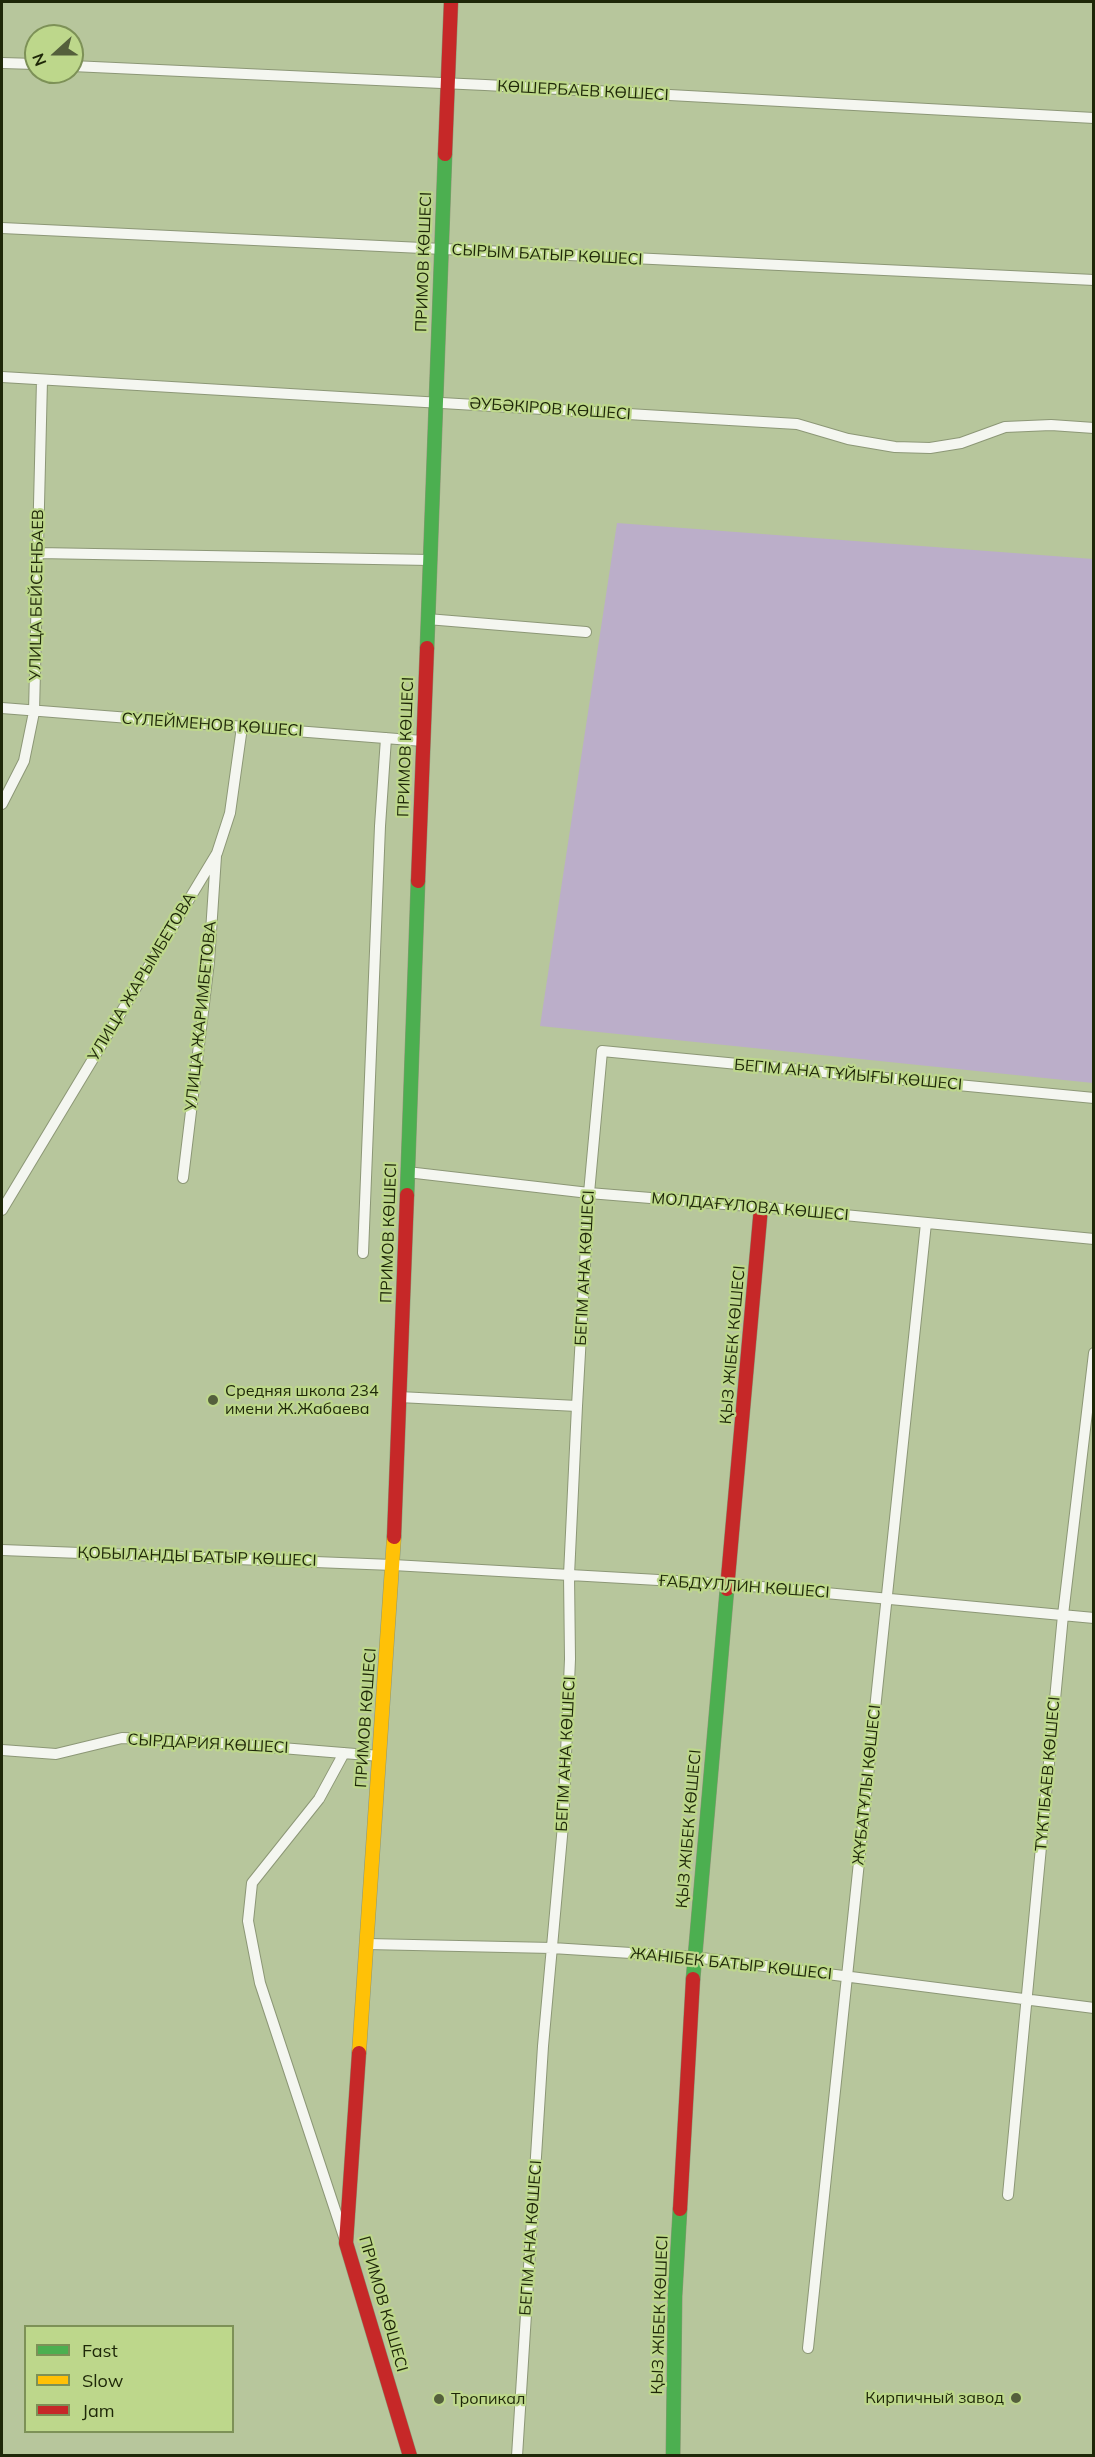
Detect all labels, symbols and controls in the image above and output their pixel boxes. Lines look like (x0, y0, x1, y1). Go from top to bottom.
north arrow (24, 24, 84, 84)
text: N (28, 51, 51, 69)
street label: КӨШЕРБАЕВ КӨШЕСІ (497, 77, 669, 105)
street label: ПРИМОВ КӨШЕСІ (412, 192, 436, 332)
street label: СЫРЫМ БАТЫР КӨШЕСІ (451, 240, 643, 270)
street label: ӘУБӘКІРОВ КӨШЕСІ (469, 394, 631, 424)
street label: УЛИЦА БЕЙСЕНБАЕВ (26, 509, 48, 681)
street label: ПРИМОВ КӨШЕСІ (394, 677, 418, 817)
street label: СҮЛЕЙМЕНОВ КӨШЕСІ (121, 709, 303, 741)
street label: УЛИЦА ЖАРЫМБЕТОВА (84, 889, 200, 1065)
street label: УЛИЦА ЖАРИМБЕТОВА (181, 920, 221, 1112)
street label: БЕГІМ АНА ТҰЙЫҒЫ КӨШЕСІ (733, 1055, 963, 1095)
street label: ПРИМОВ КӨШЕСІ (377, 1163, 401, 1303)
street label: МОЛДАҒҰЛОВА КӨШЕСІ (651, 1189, 849, 1225)
street label: БЕГІМ АНА КӨШЕСІ (571, 1190, 599, 1346)
street label: ҚЫЗ ЖІБЕК КӨШЕСІ (717, 1265, 749, 1425)
place label: Средняя школа 234 имени Ж.Жабаева (225, 1381, 379, 1419)
marker: Средняя школа 234 имени Ж.Жабаева (206, 1393, 220, 1407)
street label: ҚОБЫЛАНДЫ БАТЫР КӨШЕСІ (77, 1543, 317, 1571)
street label: ҒАБДУЛЛИН КӨШЕСІ (658, 1571, 830, 1603)
street label: ПРИМОВ КӨШЕСІ (352, 1647, 380, 1789)
street label: БЕГІМ АНА КӨШЕСІ (552, 1676, 580, 1832)
street label: ТҮКТІБАЕВ КӨШЕСІ (1032, 1696, 1064, 1852)
street label: ЖҰБАТҰЛЫ КӨШЕСІ (849, 1704, 885, 1866)
street label: СЫРДАРИЯ КӨШЕСІ (127, 1730, 289, 1758)
street label: ҚЫЗ ЖІБЕК КӨШЕСІ (673, 1749, 705, 1909)
street label: ЖАНІБЕК БАТЫР КӨШЕСІ (629, 1944, 833, 1984)
street label: БЕГІМ АНА КӨШЕСІ (516, 2160, 546, 2316)
street label: ПРИМОВ КӨШЕСІ (354, 2234, 412, 2374)
street label: ҚЫЗ ЖІБЕК КӨШЕСІ (648, 2235, 672, 2395)
legend (24, 2325, 234, 2433)
text: Fast (82, 2339, 118, 2362)
text: Slow (82, 2369, 123, 2392)
place label: Кирпичный завод (865, 2388, 1004, 2408)
place label: Тропикал (451, 2389, 525, 2409)
marker: Кирпичный завод (1009, 2391, 1023, 2405)
marker: Тропикал (432, 2392, 446, 2406)
text: Jam (82, 2399, 115, 2422)

